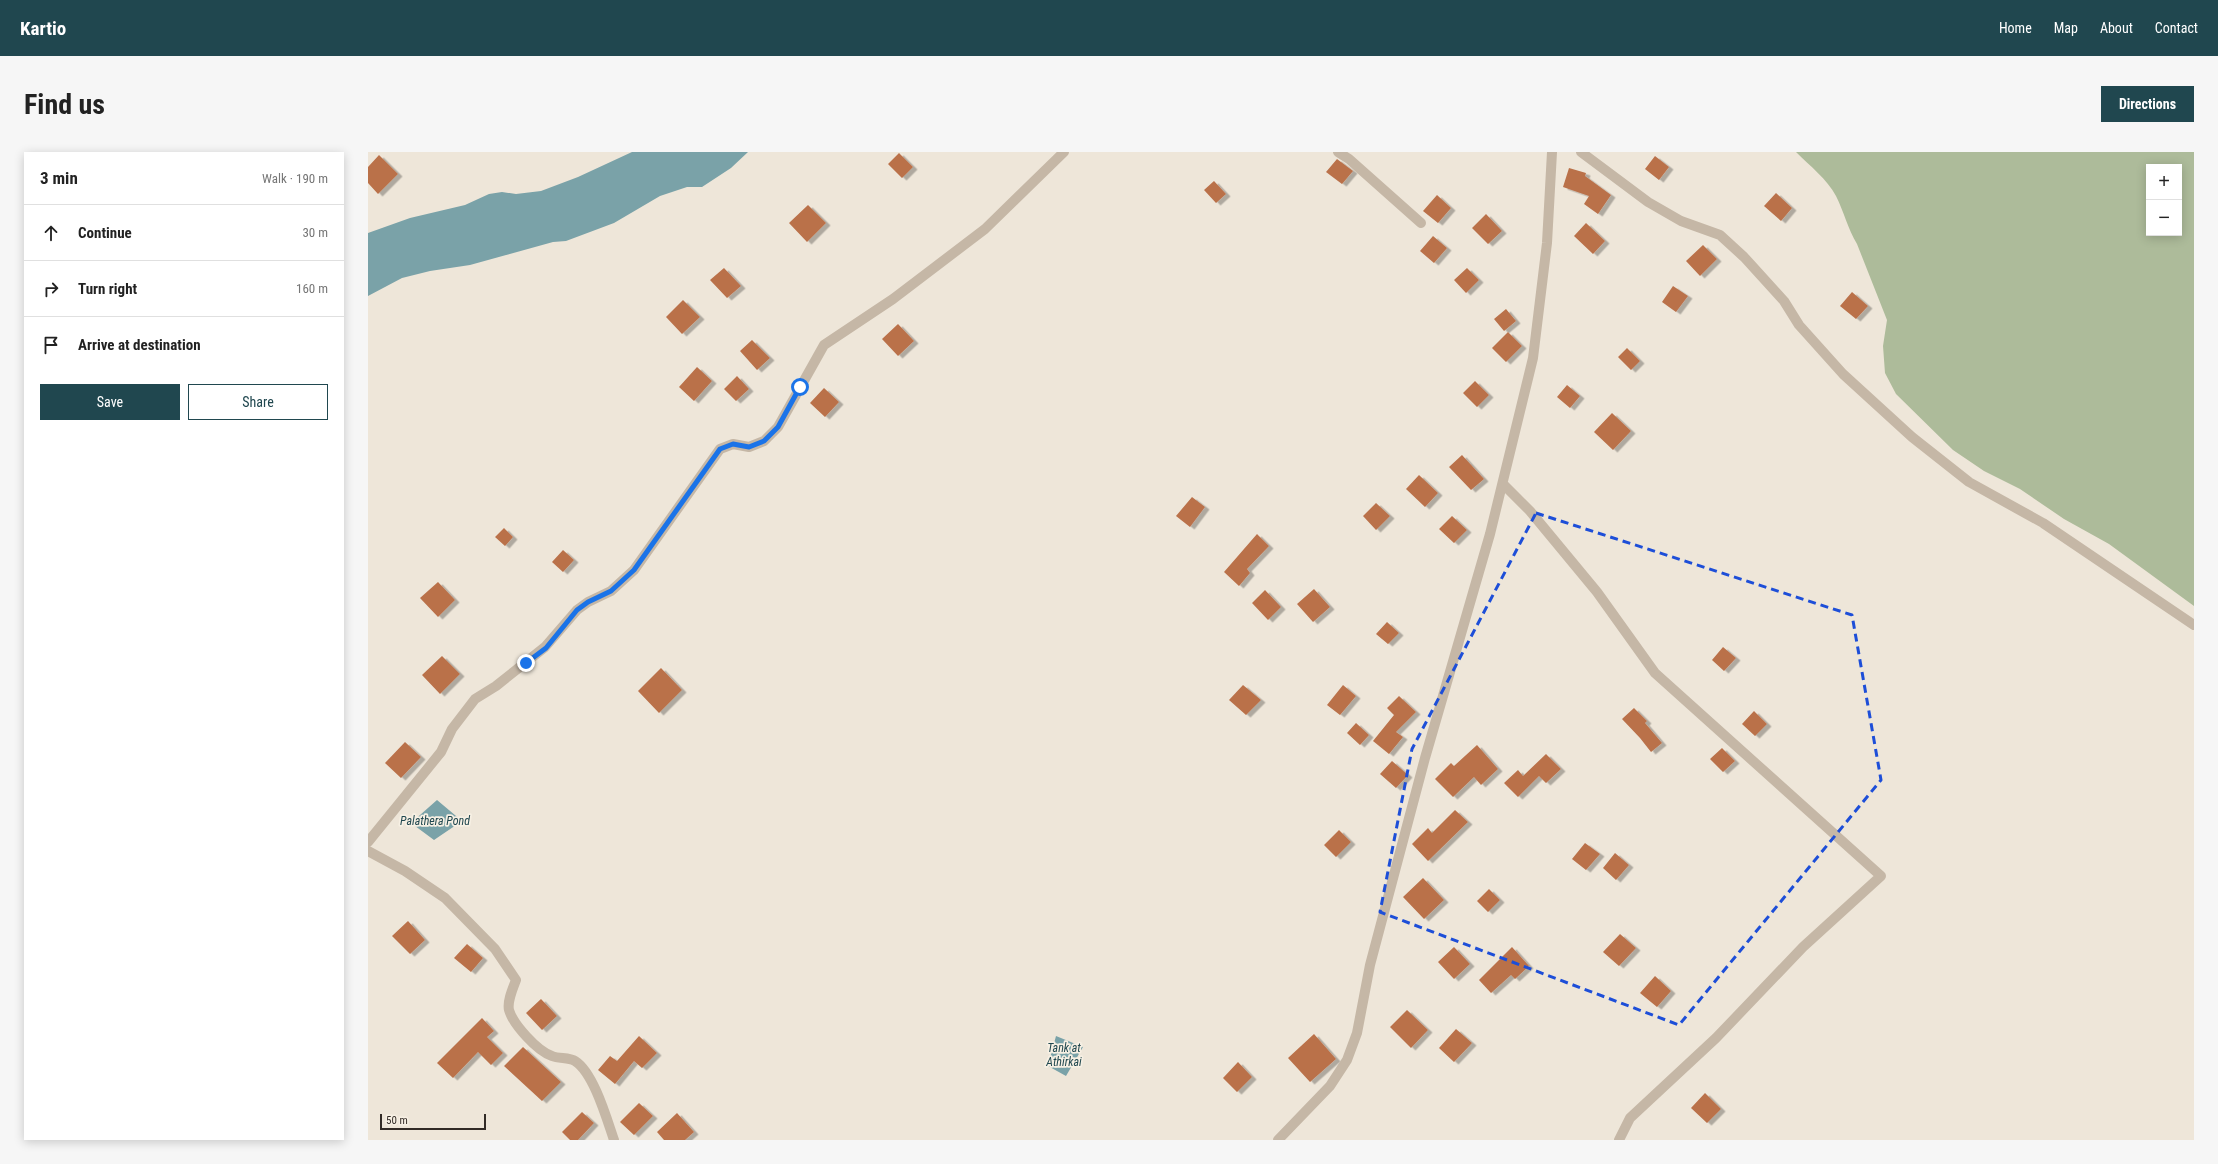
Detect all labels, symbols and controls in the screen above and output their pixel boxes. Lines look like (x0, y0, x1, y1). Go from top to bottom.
text: Kartio (20, 17, 66, 40)
text: Home (1999, 20, 2032, 36)
text: Map (2054, 20, 2078, 36)
text: About (2100, 20, 2133, 36)
text: Contact (2155, 20, 2198, 36)
button: Directions (2101, 86, 2194, 122)
text: Find us (24, 88, 105, 121)
map controls (2146, 164, 2182, 236)
button: + (2146, 164, 2182, 200)
text: 3 min (40, 168, 78, 188)
text: Walk · 190 m (262, 171, 328, 186)
button: − (2146, 200, 2182, 236)
icon: ahead (40, 222, 62, 244)
text: Continue (78, 224, 132, 242)
text: 30 m (302, 225, 328, 240)
icon: right (40, 278, 62, 300)
text: Turn right (78, 280, 137, 298)
text: 160 m (296, 281, 328, 296)
icon: arrive (40, 334, 62, 356)
text: Arrive at destination (78, 336, 201, 354)
route start (791, 378, 809, 396)
button: Save (40, 384, 180, 420)
button: Share (188, 384, 328, 420)
route end (517, 654, 535, 672)
water label: Palathera Pond (400, 814, 470, 828)
water label: Tank at Athirkai (1045, 1041, 1082, 1069)
scale bar (380, 1112, 486, 1131)
text: 50 m (386, 1114, 408, 1127)

